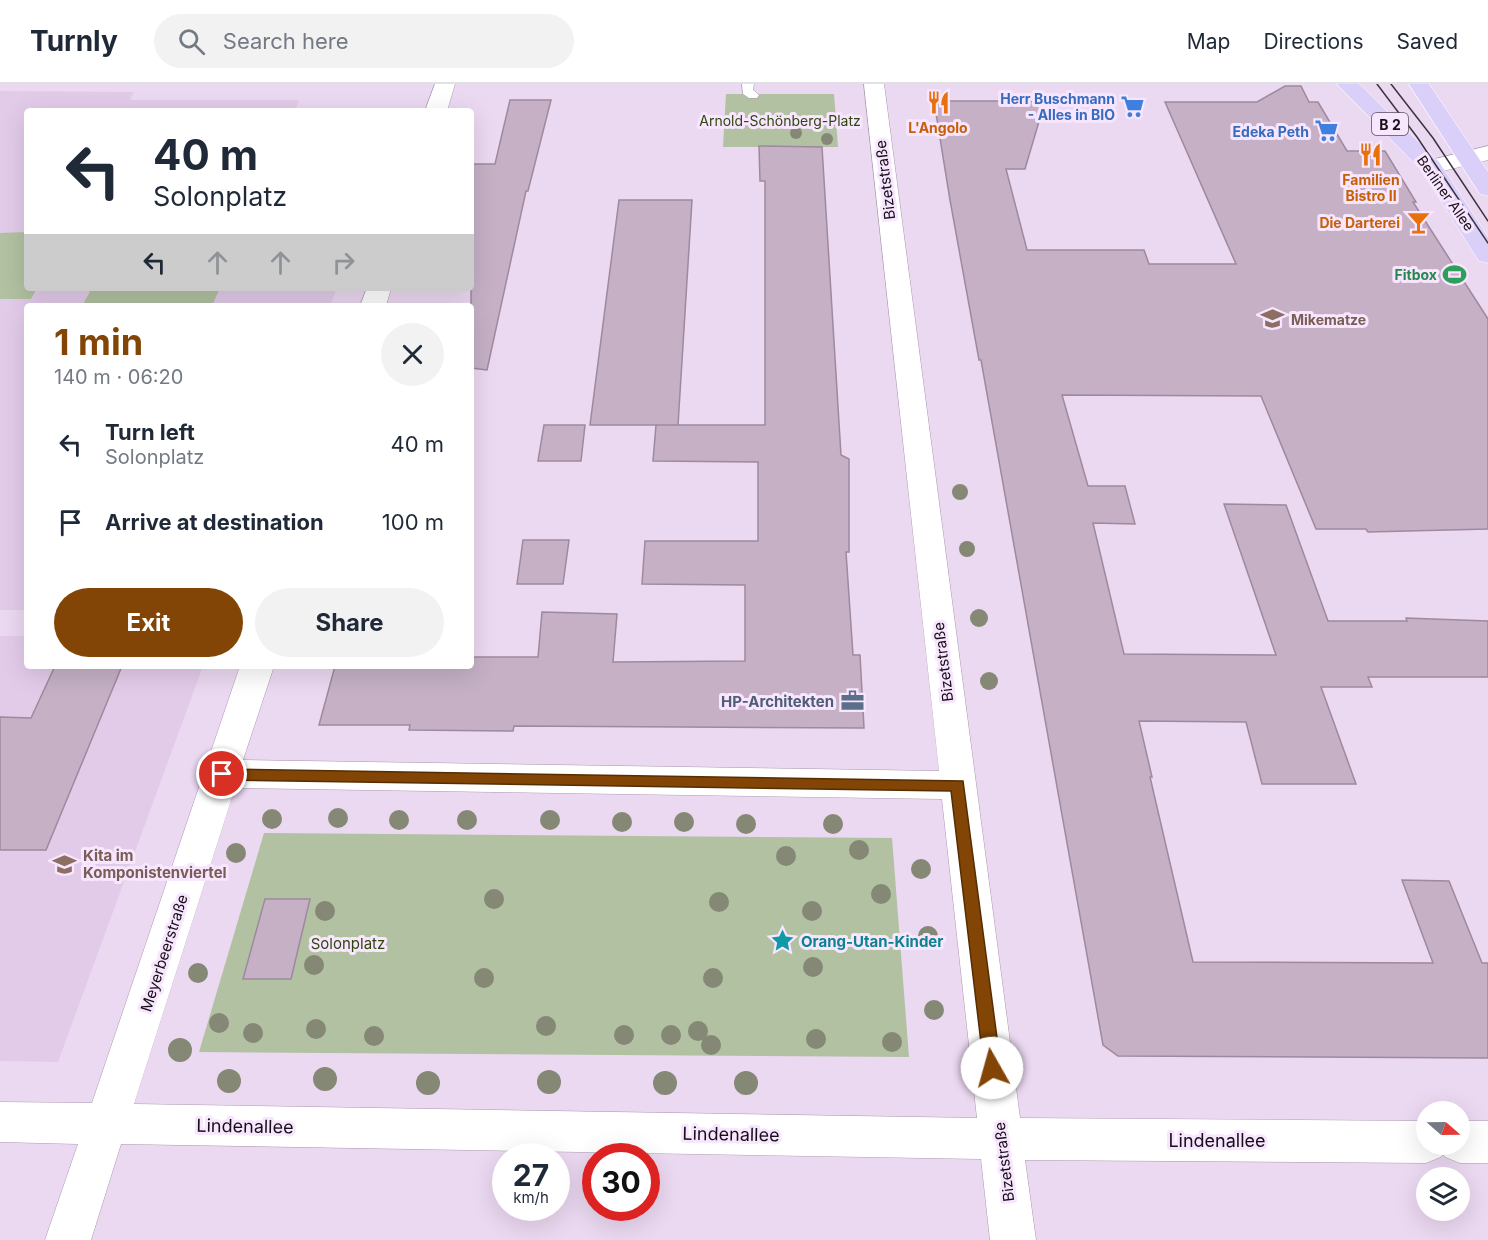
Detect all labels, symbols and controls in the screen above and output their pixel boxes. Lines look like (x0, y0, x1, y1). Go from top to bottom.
search box (154, 14, 574, 68)
text: Turnly (30, 24, 118, 58)
icon: search (175, 25, 208, 58)
text: Search here (223, 28, 349, 54)
text: Map (1187, 29, 1230, 54)
text: Directions (1263, 29, 1364, 54)
text: Saved (1397, 29, 1458, 54)
restaurant icon: L'Angolo (925, 90, 951, 116)
place label: Herr Buschmann - Alles in BIO (1000, 90, 1115, 123)
supermarket icon: Herr Buschmann - Alles in BIO (1120, 93, 1146, 119)
park label: Arnold-Schönberg-Platz (699, 112, 861, 129)
road number: B 2 (1372, 113, 1408, 135)
supermarket icon: Edeka Peth (1314, 118, 1340, 144)
place label: L'Angolo (908, 119, 968, 136)
place label: Edeka Peth (1233, 123, 1309, 140)
text: 40 m (153, 129, 258, 180)
icon: left (54, 132, 132, 210)
street label: Bizetstraße (871, 139, 899, 221)
restaurant icon: Familien Bistro II (1358, 142, 1384, 168)
street label: Berliner Allee (1414, 152, 1478, 234)
place label: Familien Bistro II (1342, 171, 1400, 204)
text: Solonplatz (153, 180, 287, 213)
bar icon: Die Darterei (1405, 209, 1431, 235)
place label: Die Darterei (1319, 214, 1400, 231)
icon: left (138, 246, 171, 279)
icon: ahead (201, 246, 234, 279)
icon: ahead (264, 246, 297, 279)
icon: right (327, 246, 360, 279)
sports icon: Fitbox (1442, 261, 1468, 287)
place label: Fitbox (1395, 266, 1437, 283)
school or university icon: Mikematze (1260, 306, 1286, 332)
place label: Mikematze (1291, 311, 1366, 328)
text: 1 min (54, 320, 143, 364)
button: close (381, 323, 444, 386)
text: 140 m · 06:20 (54, 365, 183, 389)
text: Turn left (105, 419, 195, 445)
icon: left (54, 428, 87, 461)
text: 40 m (390, 431, 444, 457)
text: Solonplatz (105, 445, 204, 469)
icon: arrive (54, 506, 87, 539)
text: Arrive at destination (105, 509, 324, 535)
text: 100 m (382, 509, 444, 535)
button: Exit (54, 588, 243, 657)
button: Share (255, 588, 444, 657)
street label: Bizetstraße (929, 621, 957, 703)
office icon: HP-Architekten (839, 688, 865, 714)
place label: HP-Architekten (721, 692, 834, 711)
pin (196, 748, 247, 799)
icon: arrive (205, 757, 238, 790)
place label: Kita im Komponistenviertel (83, 846, 227, 882)
school or university icon: Kita im Komponistenviertel (52, 851, 78, 877)
street label: Meyerbeerstraße (136, 892, 192, 1014)
place icon: Orang-Utan-Kinder (770, 928, 796, 954)
place label: Orang-Utan-Kinder (801, 932, 943, 951)
park label: Solonplatz (311, 934, 385, 953)
position arrow (960, 1036, 1024, 1100)
north arrow (1416, 1101, 1470, 1155)
map controls (1416, 1101, 1470, 1221)
street label: Lindenallee (196, 1115, 294, 1137)
street label: Bizetstraße (990, 1121, 1018, 1203)
street label: Lindenallee (682, 1123, 780, 1145)
street label: Lindenallee (1168, 1130, 1266, 1151)
speed limit sign: 30 (582, 1143, 660, 1221)
text: 27 (513, 1157, 549, 1193)
button: layers (1416, 1167, 1470, 1221)
text: km/h (513, 1188, 549, 1207)

